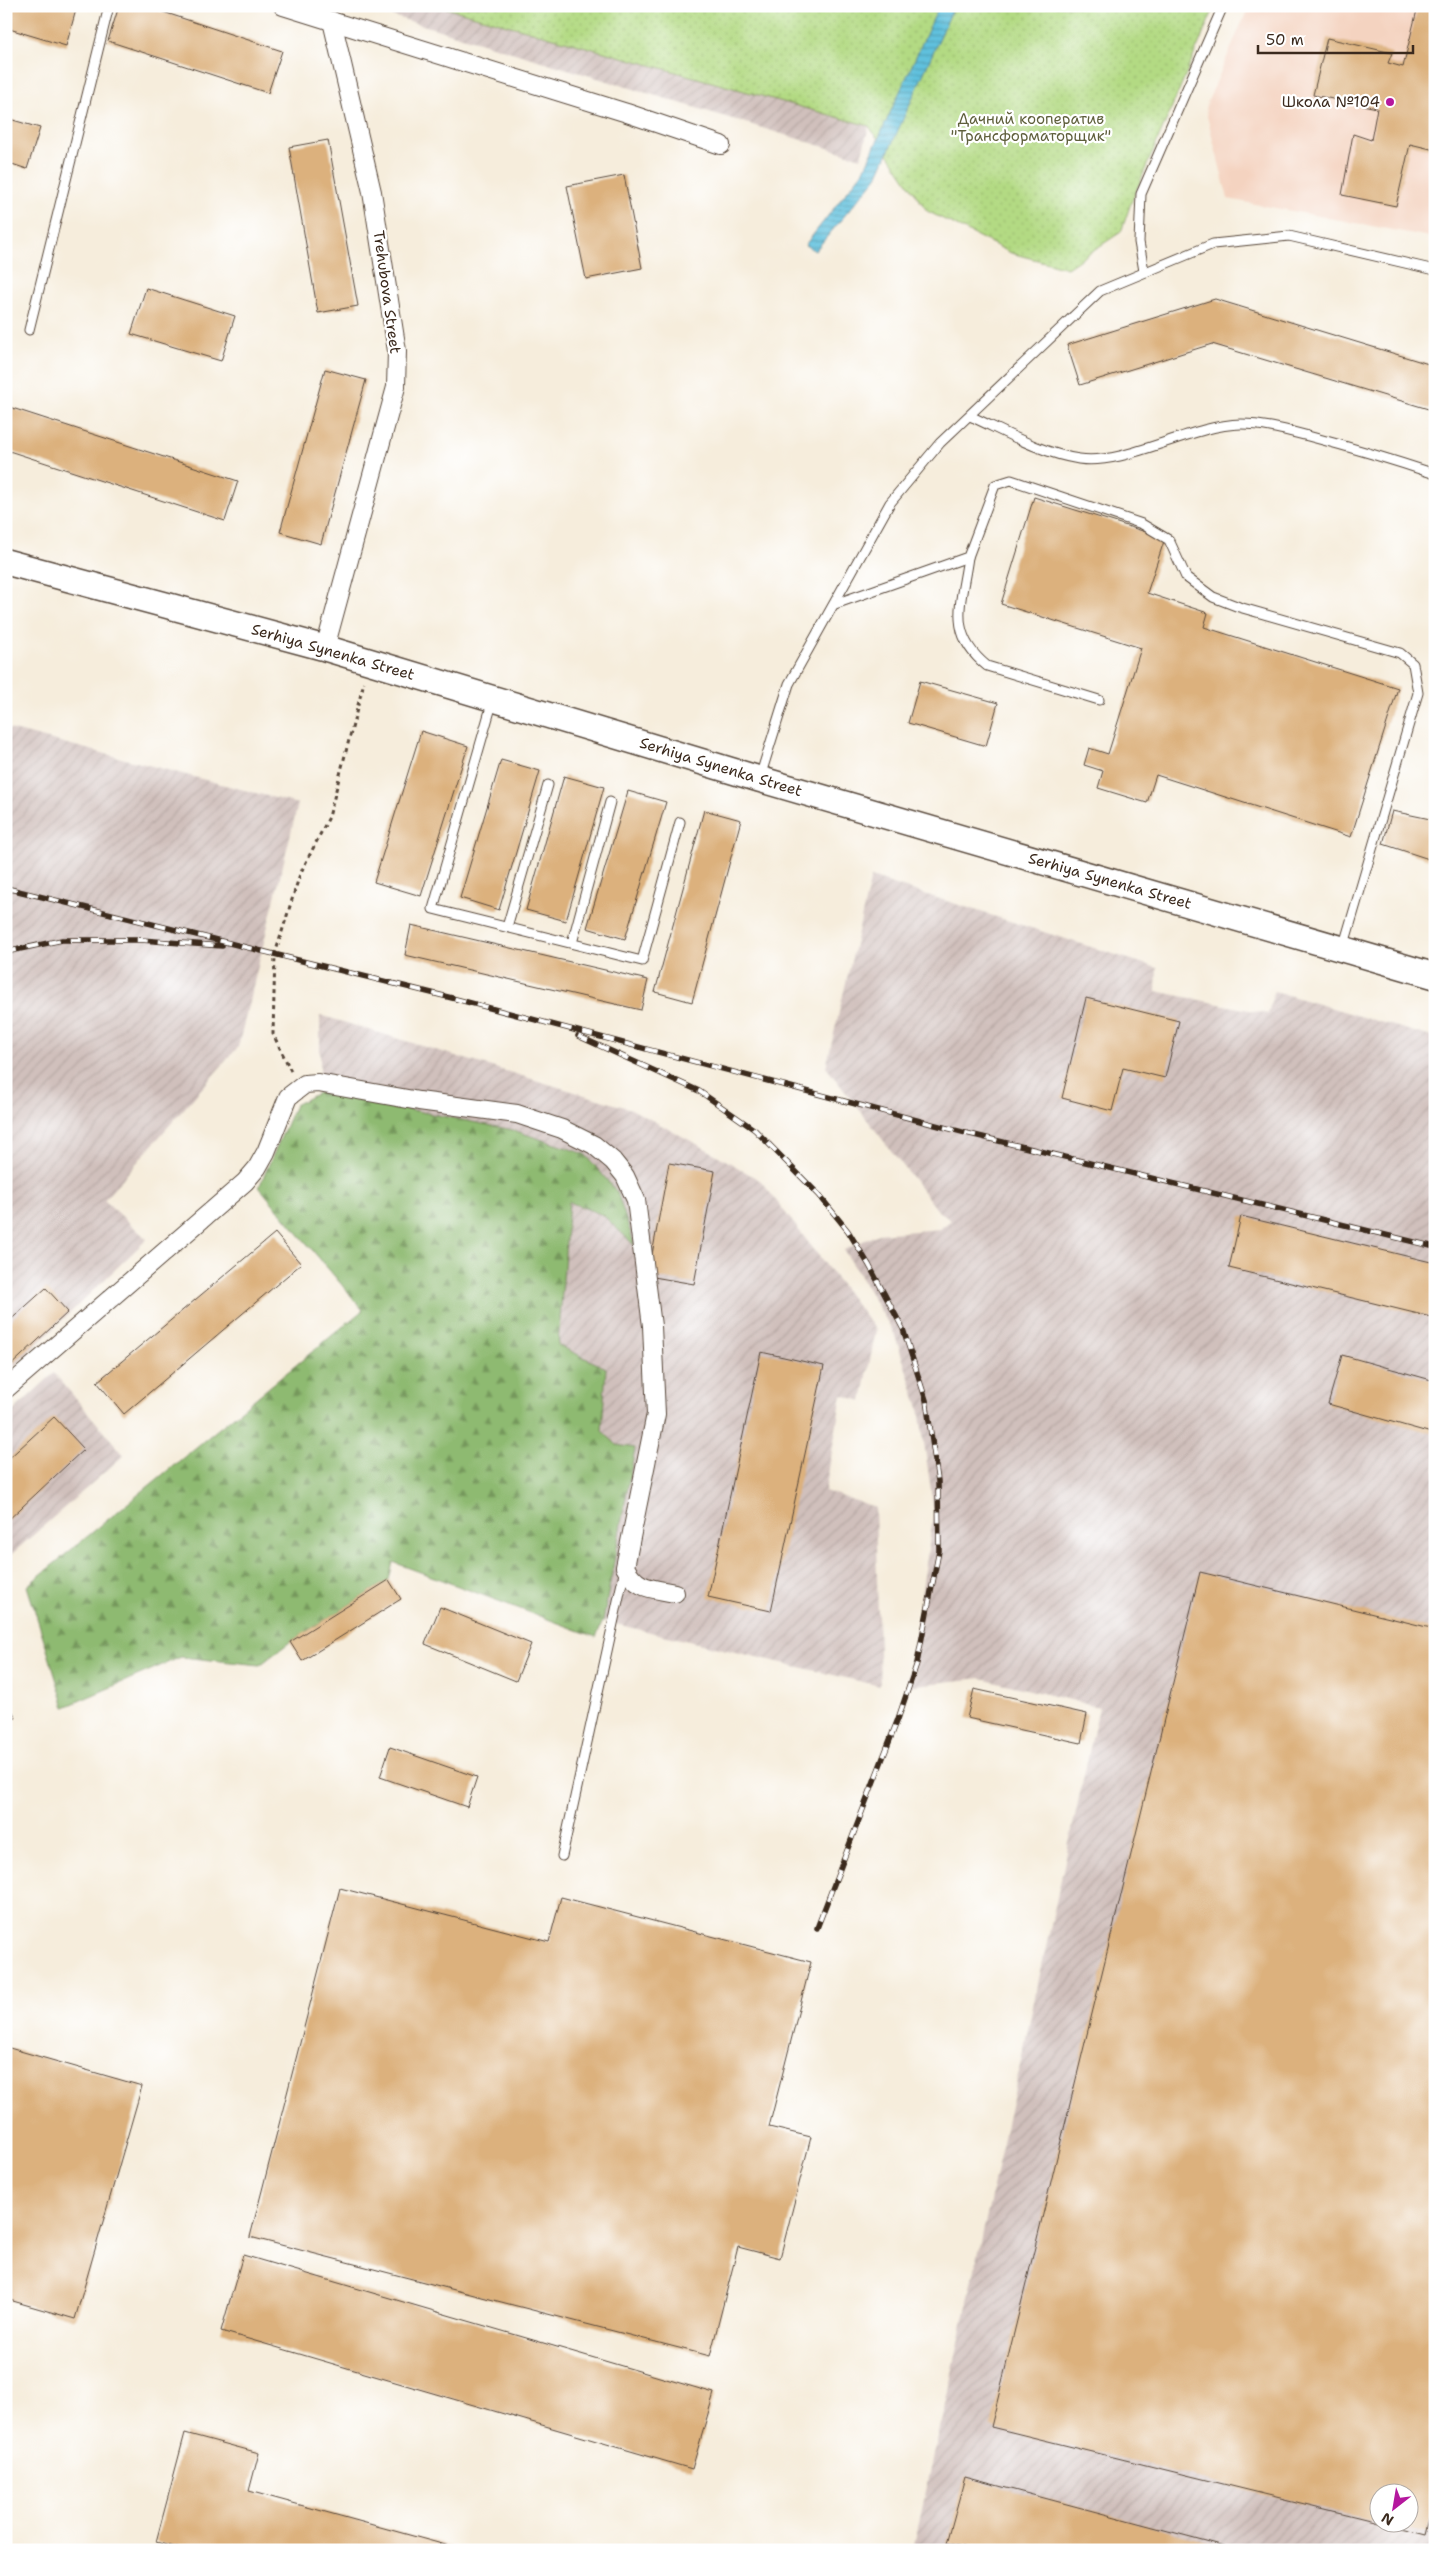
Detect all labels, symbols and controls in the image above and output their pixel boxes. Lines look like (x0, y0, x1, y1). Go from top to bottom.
scale bar (1258, 22, 1414, 54)
text: 50 m (1266, 30, 1304, 50)
place label: Школа №104 (1282, 92, 1380, 112)
marker: Школа №104 (1384, 96, 1396, 108)
park label: Дачний кооператив "Трансформаторщик" (951, 109, 1111, 146)
street label: Trehubova Street (368, 229, 406, 355)
street label: Serhiya Synenka Street (249, 619, 417, 685)
street label: Serhiya Synenka Street (637, 733, 805, 801)
street label: Serhiya Synenka Street (1026, 848, 1194, 914)
north arrow (1368, 2484, 1418, 2534)
text: N (1378, 2509, 1397, 2530)

